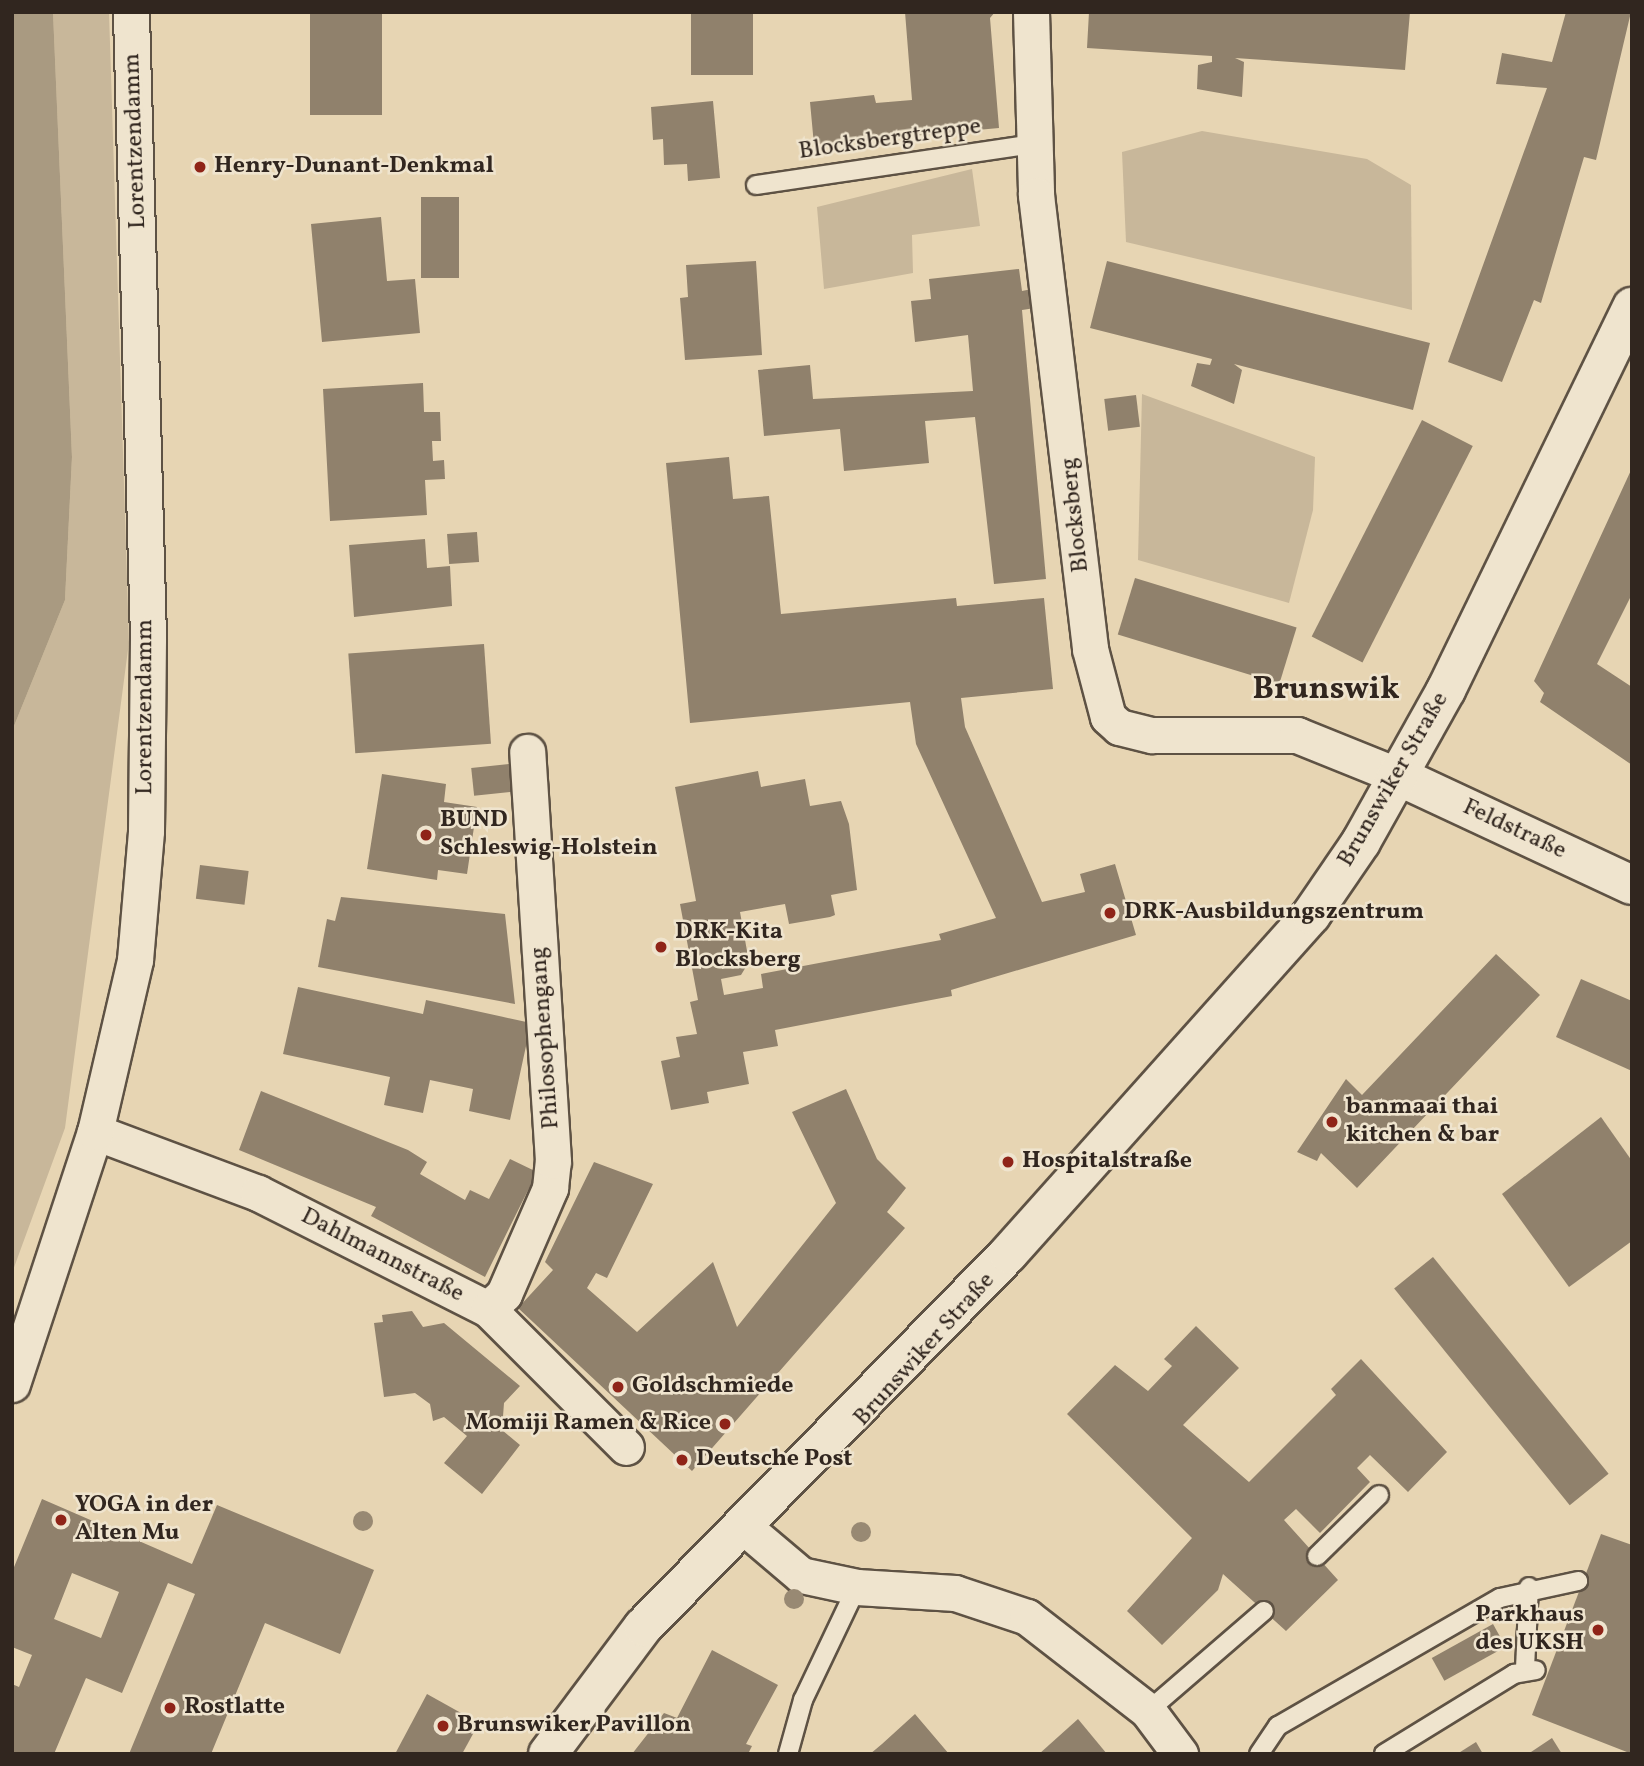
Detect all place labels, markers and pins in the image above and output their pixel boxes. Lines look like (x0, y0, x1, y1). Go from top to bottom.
place label: Henry-Dunant-Denkmal (214, 153, 494, 181)
marker: Henry-Dunant-Denkmal (192, 159, 208, 175)
place label: BUND Schleswig-Holstein (440, 807, 658, 863)
marker: BUND Schleswig-Holstein (418, 827, 434, 843)
place label: DRK-Ausbildungszentrum (1124, 899, 1424, 927)
marker: DRK-Ausbildungszentrum (1102, 905, 1118, 921)
place label: DRK-Kita Blocksberg (675, 919, 801, 975)
marker: DRK-Kita Blocksberg (653, 939, 669, 955)
place label: banmaai thai kitchen & bar (1346, 1094, 1499, 1150)
marker: banmaai thai kitchen & bar (1324, 1114, 1340, 1130)
place label: Hospitalstraße (1022, 1148, 1192, 1176)
marker: Hospitalstraße (1000, 1154, 1016, 1170)
place label: Goldschmiede (632, 1373, 794, 1401)
marker: Goldschmiede (610, 1379, 626, 1395)
place label: Momiji Ramen & Rice (465, 1410, 711, 1438)
marker: Momiji Ramen & Rice (717, 1416, 733, 1432)
place label: Deutsche Post (696, 1446, 852, 1474)
marker: Deutsche Post (674, 1452, 690, 1468)
place label: YOGA in der Alten Mu (75, 1492, 213, 1548)
marker: YOGA in der Alten Mu (53, 1512, 69, 1528)
place label: Parkhaus des UKSH (1475, 1602, 1584, 1658)
marker: Parkhaus des UKSH (1590, 1622, 1606, 1638)
place label: Rostlatte (184, 1694, 285, 1722)
marker: Rostlatte (162, 1700, 178, 1716)
place label: Brunswiker Pavillon (457, 1712, 691, 1740)
marker: Brunswiker Pavillon (435, 1718, 451, 1734)

